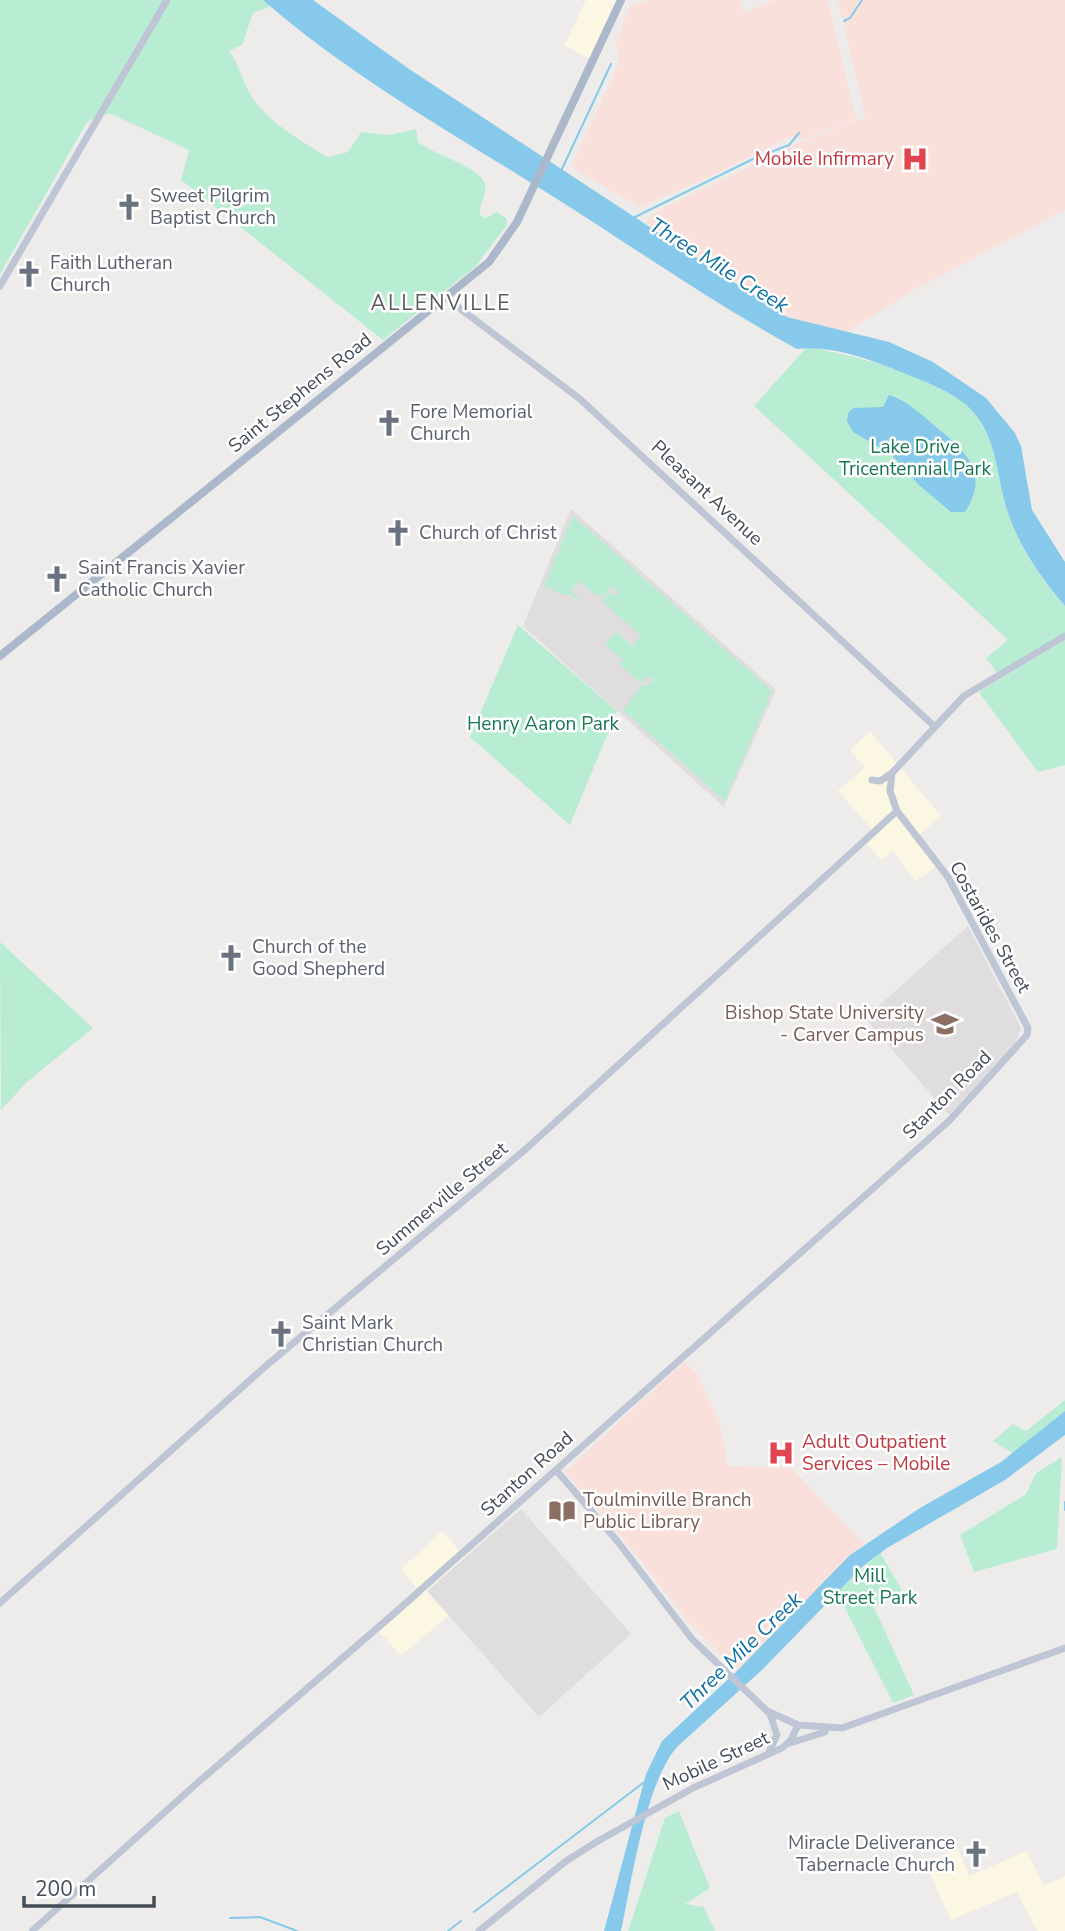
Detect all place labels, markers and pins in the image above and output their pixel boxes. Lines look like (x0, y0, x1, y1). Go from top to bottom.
hospital icon: Mobile Infirmary (900, 144, 930, 174)
place label: Mobile Infirmary (755, 146, 894, 172)
place label: Sweet Pilgrim Baptist Church (150, 183, 276, 231)
church icon: Sweet Pilgrim Baptist Church (114, 192, 144, 222)
place label: Faith Lutheran Church (50, 250, 173, 298)
church icon: Faith Lutheran Church (14, 259, 44, 289)
place label: Fore Memorial Church (410, 399, 533, 447)
church icon: Fore Memorial Church (374, 408, 404, 438)
church icon: Church of Christ (383, 518, 413, 548)
place label: Church of Christ (419, 520, 557, 546)
place label: Saint Francis Xavier Catholic Church (78, 555, 245, 603)
church icon: Saint Francis Xavier Catholic Church (42, 564, 72, 594)
place label: Church of the Good Shepherd (252, 934, 385, 982)
church icon: Church of the Good Shepherd (216, 943, 246, 973)
place label: Bishop State University - Carver Campus (725, 1000, 924, 1048)
school or university icon: Bishop State University - Carver Campus (930, 1009, 960, 1039)
place label: Saint Mark Christian Church (302, 1310, 443, 1358)
church icon: Saint Mark Christian Church (266, 1319, 296, 1349)
place label: Adult Outpatient Services – Mobile (802, 1429, 950, 1477)
hospital icon: Adult Outpatient Services – Mobile (766, 1438, 796, 1468)
place label: Toulminville Branch Public Library (583, 1487, 752, 1535)
library icon: Toulminville Branch Public Library (547, 1496, 577, 1526)
place label: Miracle Deliverance Tabernacle Church (788, 1830, 955, 1878)
church icon: Miracle Deliverance Tabernacle Church (961, 1839, 991, 1869)

